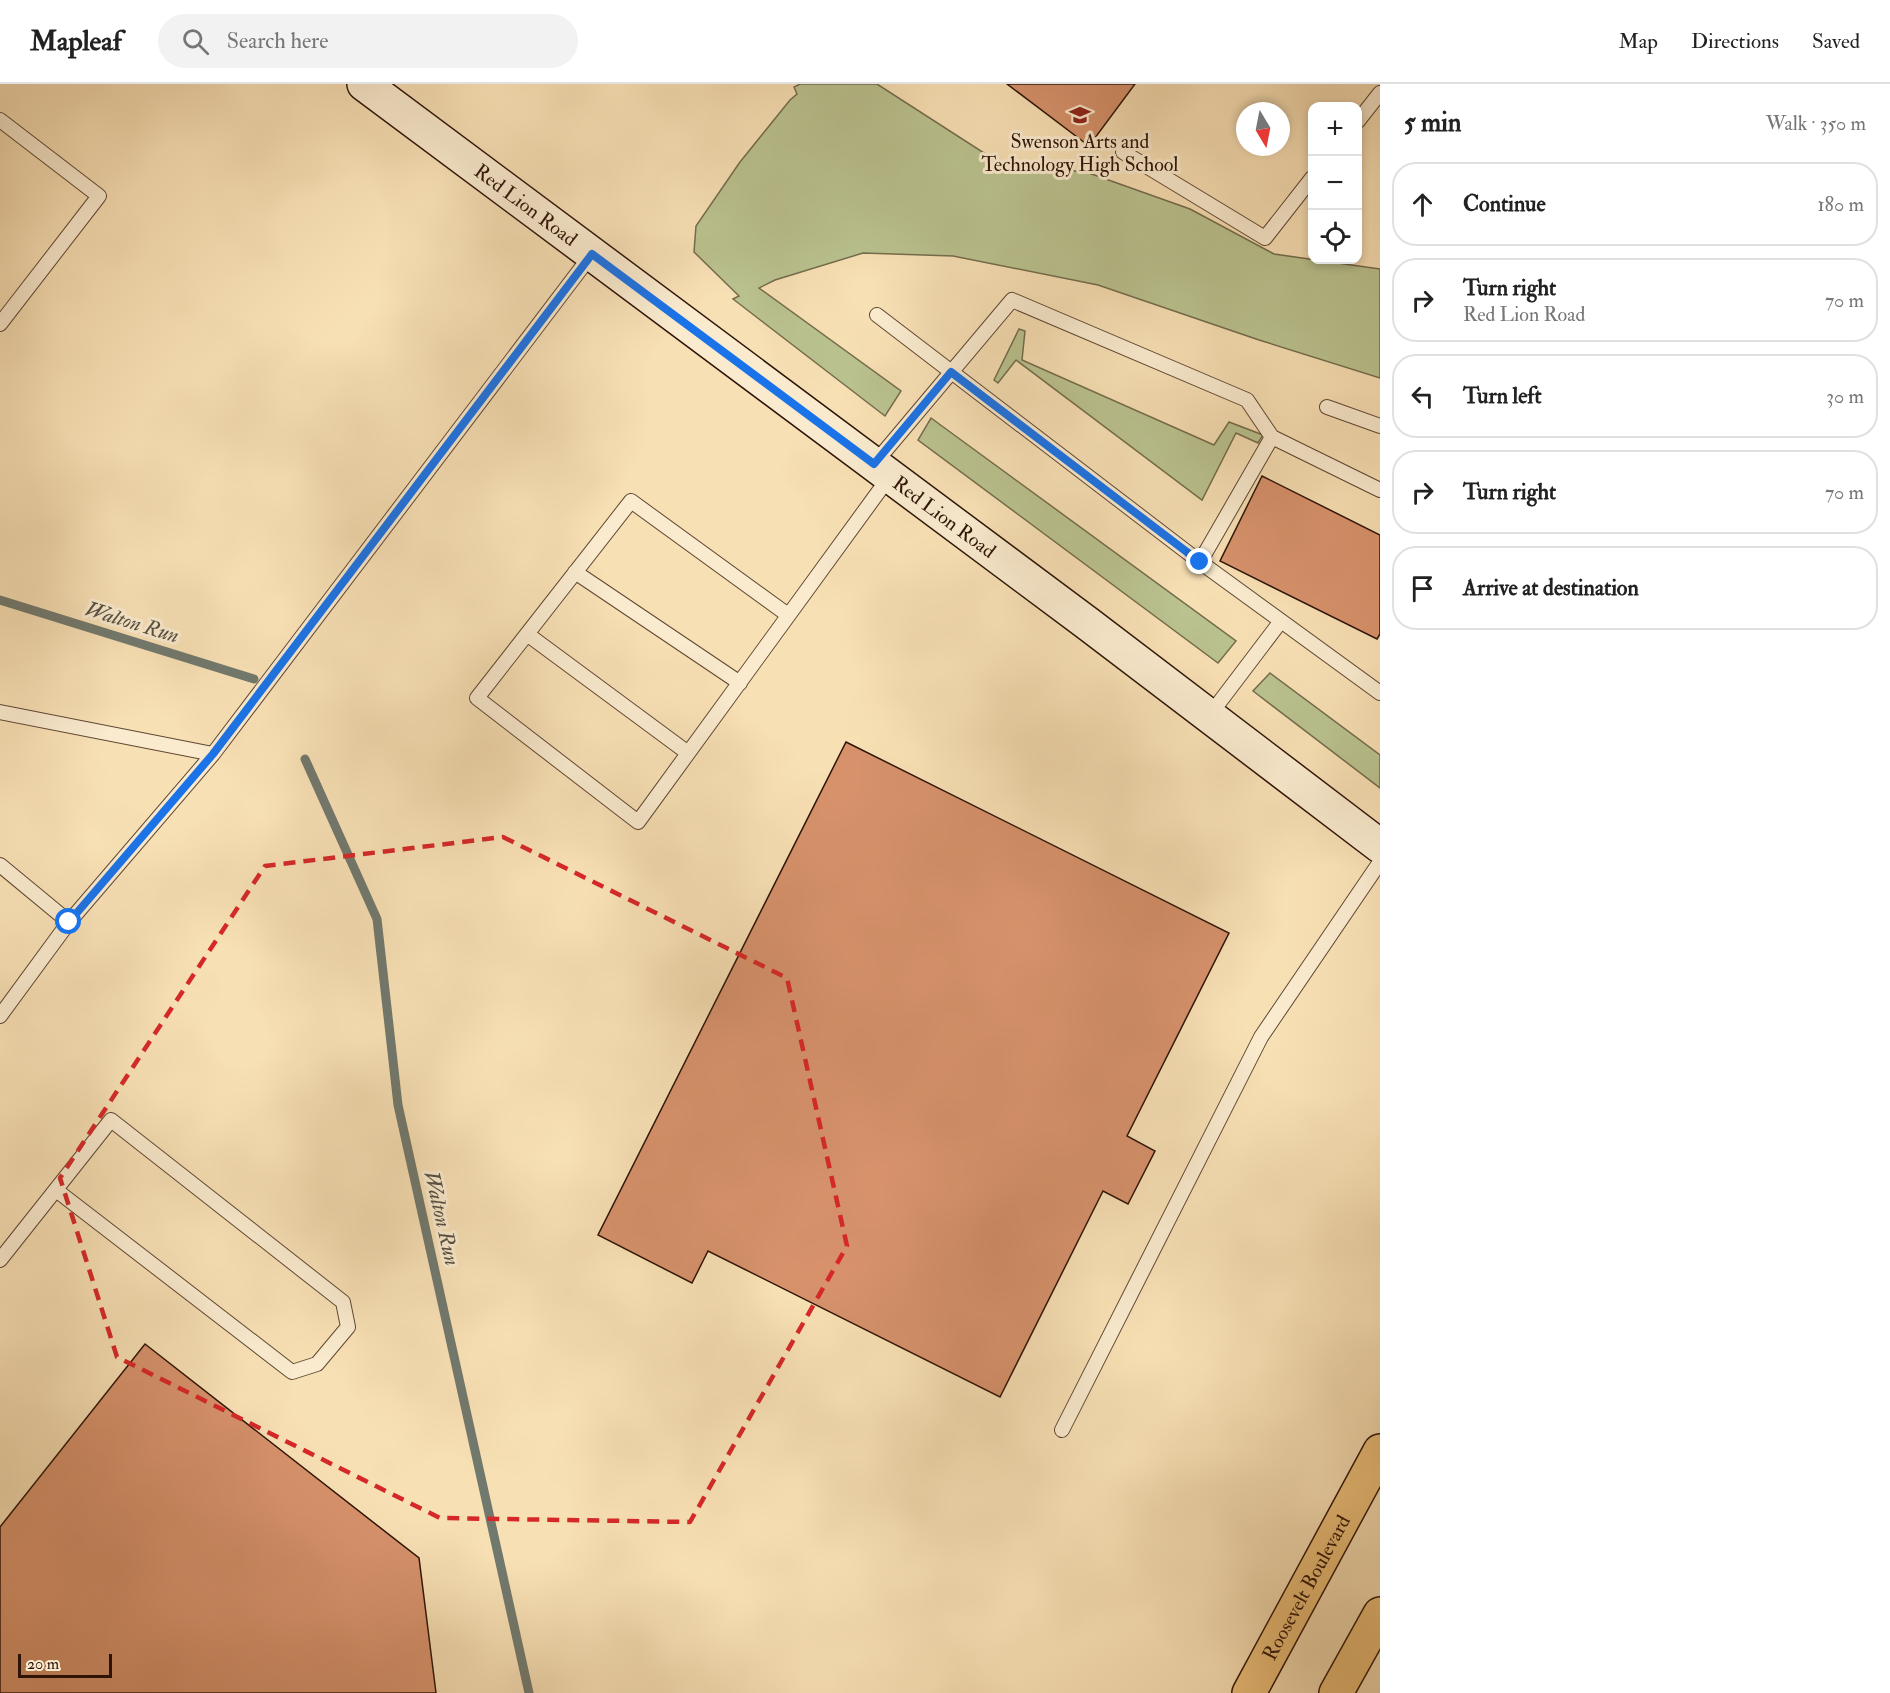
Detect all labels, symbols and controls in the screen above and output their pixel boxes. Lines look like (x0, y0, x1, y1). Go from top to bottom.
search box (158, 14, 578, 68)
text: Mapleaf (30, 24, 122, 59)
icon: search (179, 25, 212, 58)
text: Search here (227, 27, 328, 55)
text: Map (1618, 28, 1658, 55)
text: Directions (1691, 28, 1779, 55)
text: Saved (1812, 28, 1860, 55)
north arrow (1236, 102, 1290, 156)
map controls (1308, 102, 1362, 264)
button: + (1308, 102, 1362, 156)
school or university icon: Swenson Arts and Technology High School (1068, 103, 1092, 127)
text: 5 min (1404, 107, 1461, 139)
text: Walk · 350 m (1766, 111, 1866, 136)
place label: Swenson Arts and Technology High School (982, 129, 1178, 177)
button: − (1308, 156, 1362, 210)
street label: Red Lion Road (469, 159, 582, 252)
icon: ahead (1406, 188, 1439, 221)
text: Continue (1463, 190, 1546, 218)
text: 180 m (1817, 192, 1864, 217)
button: locate (1308, 210, 1362, 264)
text: Turn right (1463, 274, 1556, 302)
icon: right (1406, 284, 1439, 317)
text: 70 m (1825, 288, 1864, 313)
text: Red Lion Road (1463, 302, 1585, 327)
icon: left (1406, 380, 1439, 413)
text: Turn left (1463, 382, 1542, 410)
text: 30 m (1826, 384, 1864, 409)
street label: Red Lion Road (888, 471, 1001, 564)
icon: right (1406, 476, 1439, 509)
text: Turn right (1463, 478, 1556, 506)
text: 70 m (1825, 480, 1864, 505)
route end (1186, 548, 1212, 574)
icon: arrive (1406, 572, 1439, 605)
text: Arrive at destination (1463, 574, 1639, 602)
water label: Walton Run (82, 595, 182, 650)
route start (55, 908, 81, 934)
water label: Walton Run (417, 1168, 466, 1268)
street label: Roosevelt Boulevard (1257, 1511, 1356, 1665)
scale bar (18, 1651, 112, 1678)
text: 20 m (27, 1654, 59, 1674)

